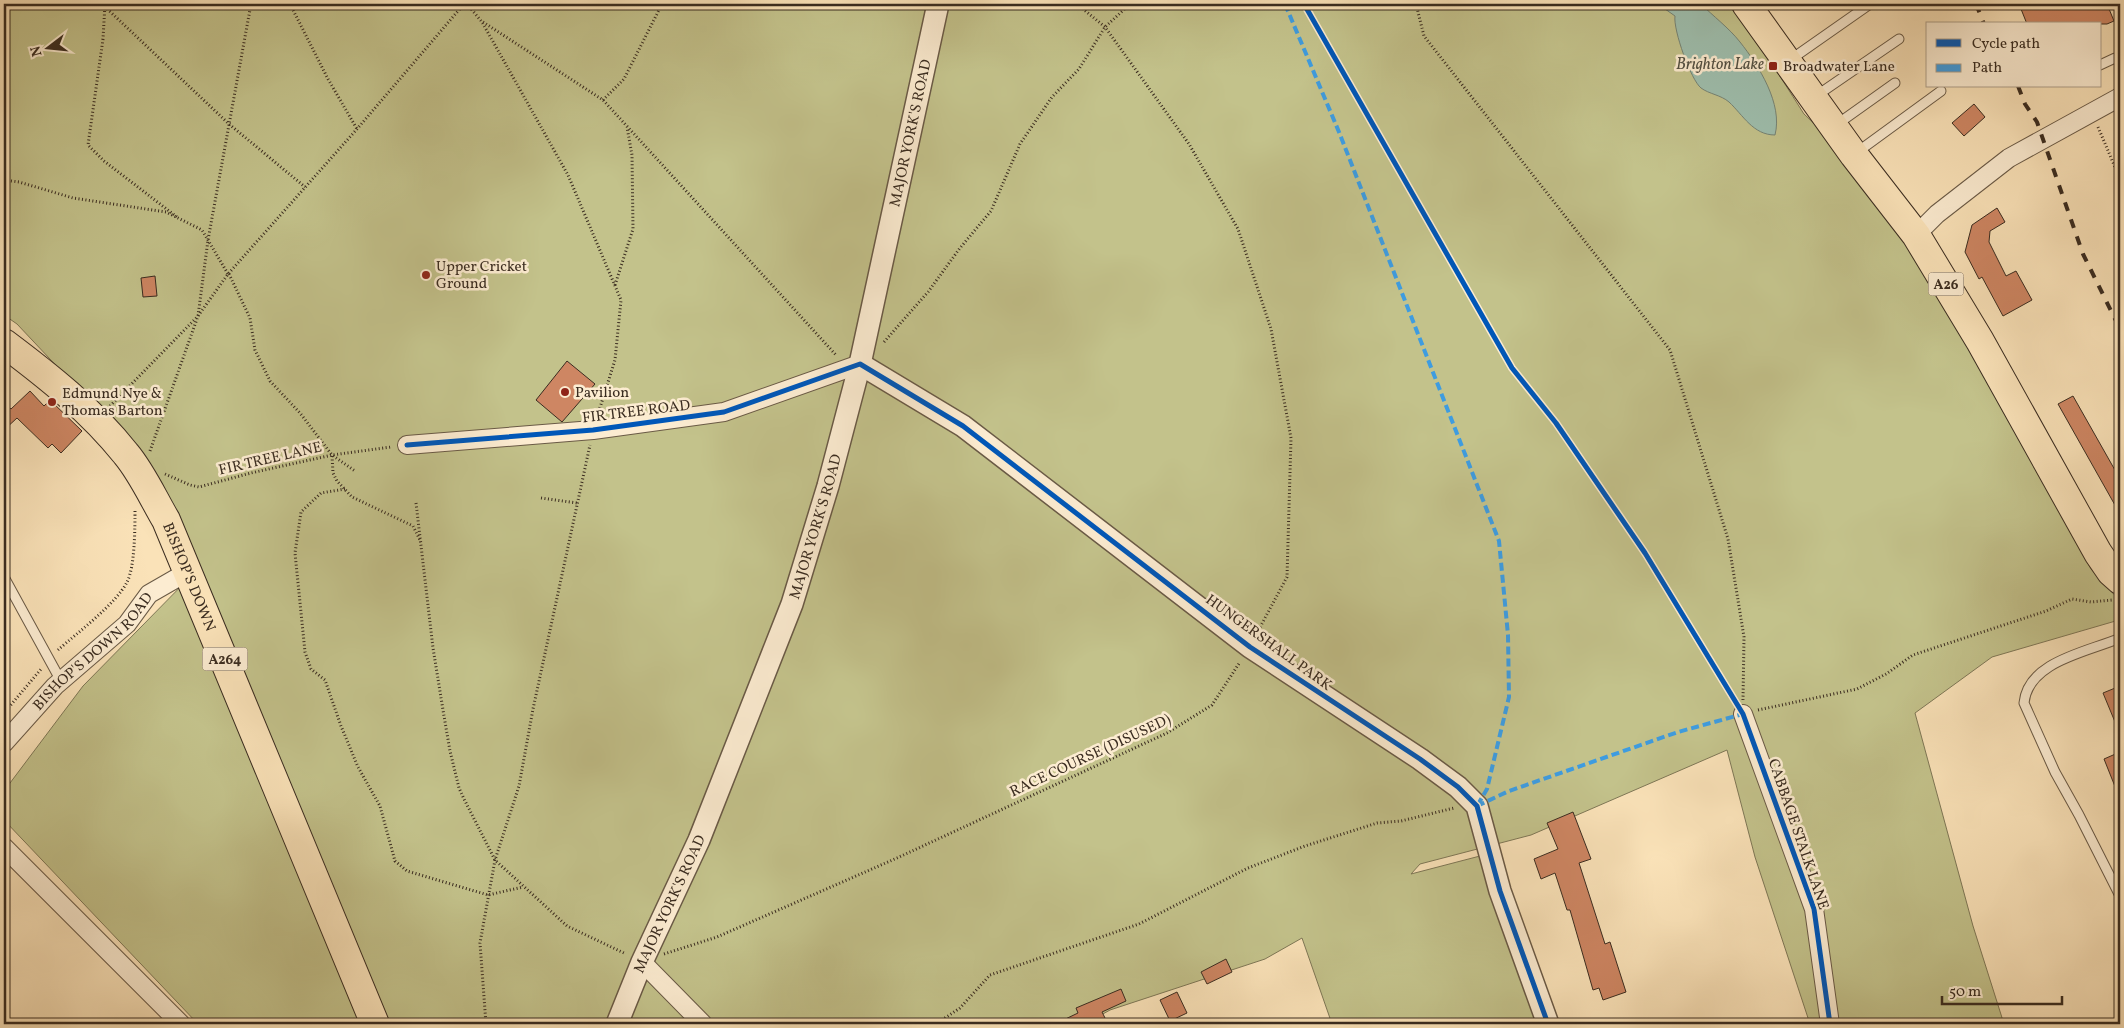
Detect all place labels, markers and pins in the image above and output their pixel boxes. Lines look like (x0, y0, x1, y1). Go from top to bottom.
place label: Broadwater Lane (1783, 57, 1895, 78)
marker: Broadwater Lane (1767, 60, 1779, 72)
place label: Upper Cricket Ground (436, 257, 527, 295)
marker: Upper Cricket Ground (420, 269, 432, 281)
place label: Pavilion (575, 383, 629, 404)
place label: Edmund Nye & Thomas Barton (62, 384, 163, 422)
marker: Pavilion (559, 386, 571, 398)
marker: Edmund Nye & Thomas Barton (46, 396, 58, 408)

